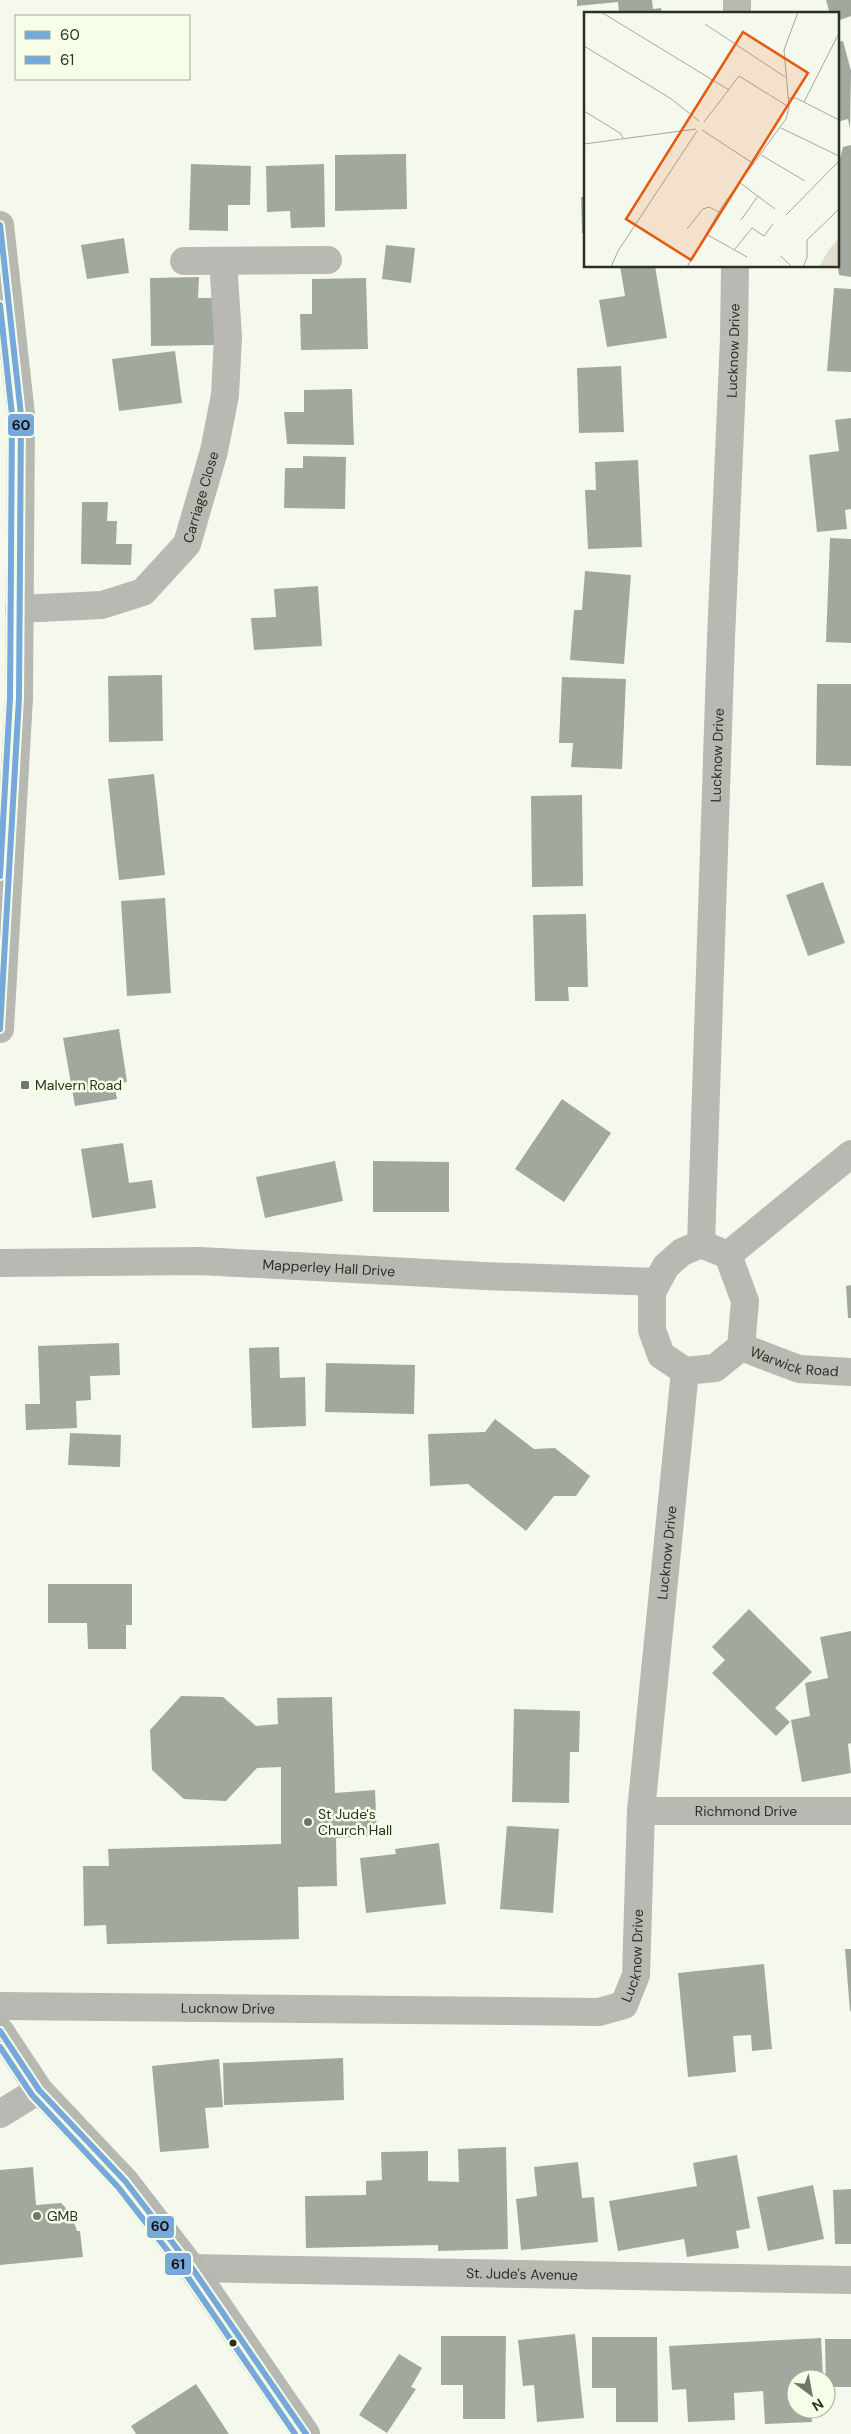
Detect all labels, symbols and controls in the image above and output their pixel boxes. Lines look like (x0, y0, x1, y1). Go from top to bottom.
inset map (584, 12, 838, 268)
legend (15, 15, 190, 80)
text: 60 (60, 25, 80, 45)
text: 61 (60, 50, 74, 70)
street label: Lucknow Drive (722, 303, 743, 398)
line badge: 60 (7, 413, 35, 437)
text: 60 (12, 416, 31, 434)
street label: Carriage Close (179, 449, 222, 545)
street label: Lucknow Drive (707, 708, 728, 803)
place label: Malvern Road (35, 1076, 122, 1094)
marker: Malvern Road (19, 1079, 31, 1091)
street label: Mapperley Hall Drive (262, 1255, 396, 1280)
street label: Warwick Road (748, 1342, 839, 1380)
street label: Lucknow Drive (653, 1505, 680, 1600)
street label: Richmond Drive (695, 1802, 797, 1820)
place label: St Jude's Church Hall (318, 1805, 392, 1839)
marker: St Jude's Church Hall (302, 1816, 314, 1828)
street label: Lucknow Drive (617, 1909, 647, 2005)
street label: Lucknow Drive (181, 1999, 275, 2018)
place label: GMB (47, 2207, 78, 2225)
marker: GMB (31, 2210, 43, 2222)
line badge: 60 (146, 2215, 175, 2239)
text: 60 (151, 2217, 170, 2235)
line badge: 61 (164, 2252, 192, 2276)
text: 61 (171, 2255, 185, 2273)
street label: St. Jude's Avenue (466, 2264, 578, 2284)
unlabelled marker (228, 2338, 238, 2348)
north arrow (786, 2369, 836, 2419)
text: N (809, 2395, 827, 2415)

